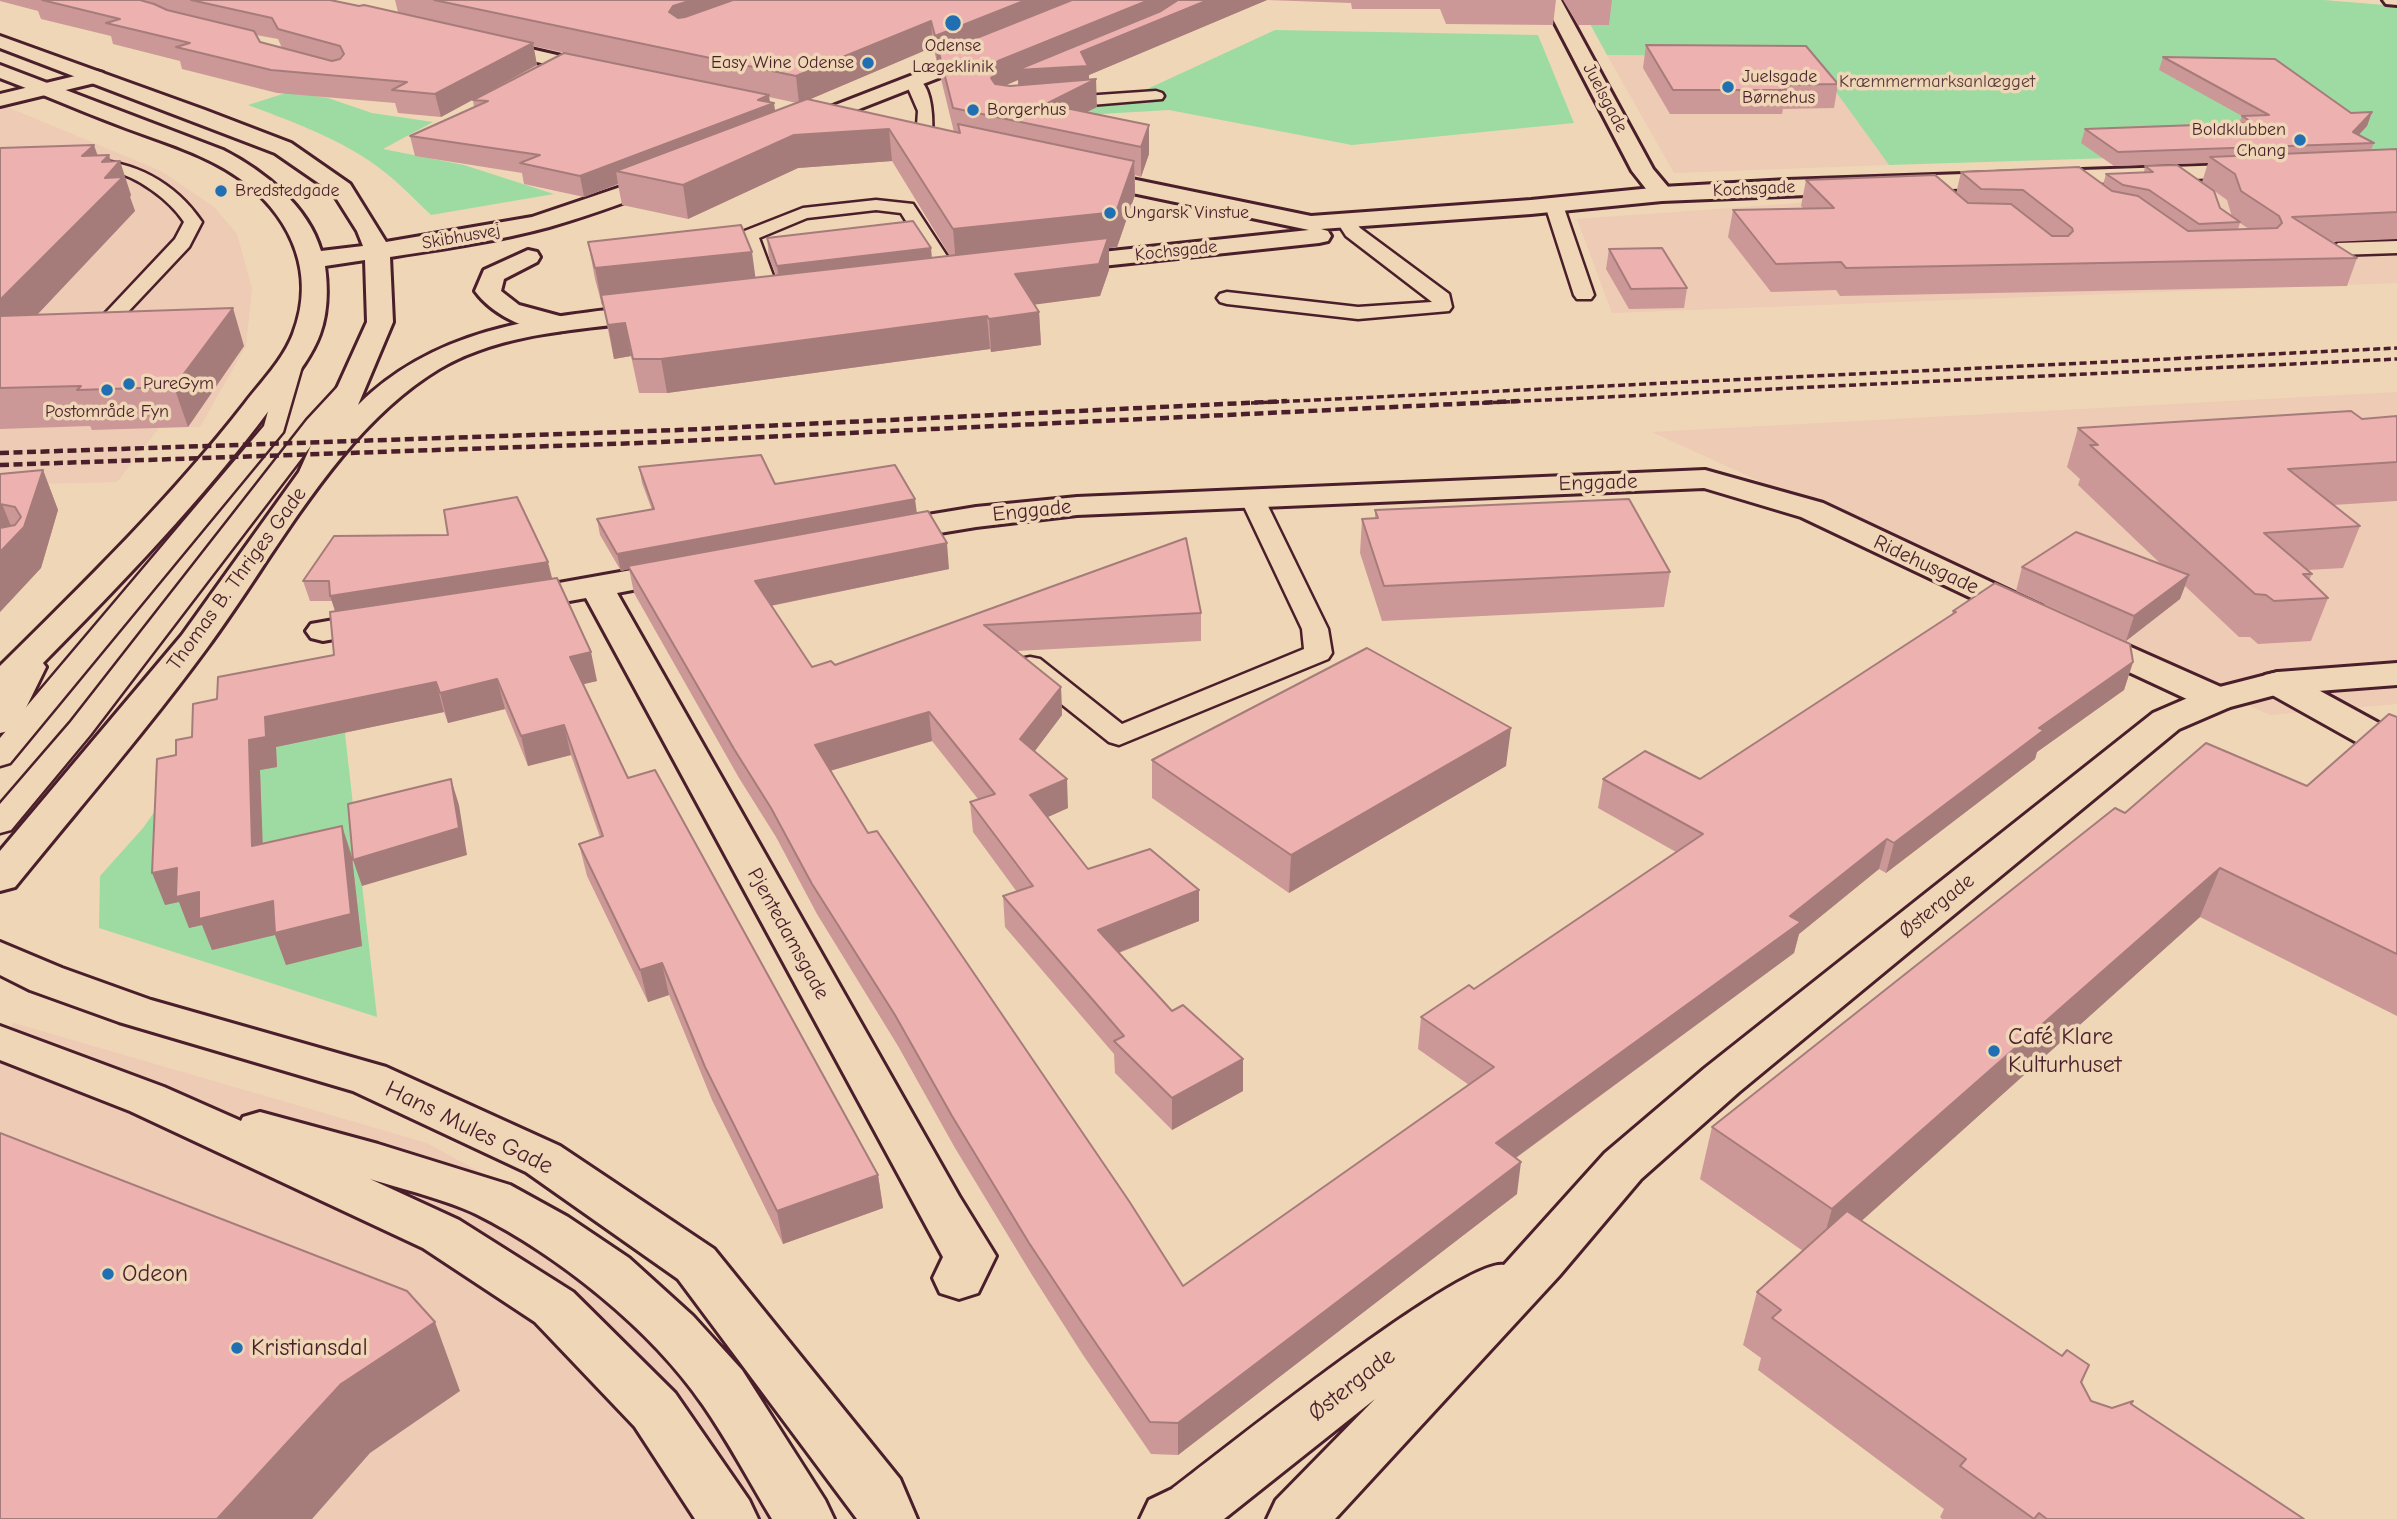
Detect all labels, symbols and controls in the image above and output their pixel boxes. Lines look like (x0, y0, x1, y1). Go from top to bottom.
marker: Odense Lægeklinik (943, 13, 963, 33)
place label: Odense Lægeklinik (912, 35, 994, 78)
place label: Easy Wine Odense (711, 52, 854, 74)
marker: Easy Wine Odense (860, 55, 876, 71)
street label: Juelsgade (1578, 60, 1632, 136)
place label: Juelsgade Børnehus (1742, 66, 1817, 108)
park label: Kræmmermarksanlægget (1839, 71, 2035, 93)
marker: Juelsgade Børnehus (1720, 79, 1736, 95)
place label: Borgerhus (987, 99, 1066, 121)
marker: Borgerhus (965, 102, 981, 118)
place label: Boldklubben Chang (2192, 119, 2286, 162)
marker: Boldklubben Chang (2292, 132, 2308, 148)
street label: Kochsgade (1712, 176, 1796, 202)
place label: Bredstedgade (235, 180, 340, 202)
marker: Bredstedgade (213, 183, 229, 199)
place label: Ungarsk Vinstue (1124, 202, 1249, 224)
marker: Ungarsk Vinstue (1102, 205, 1118, 221)
street label: Skibhusvej (420, 219, 502, 255)
street label: Kochsgade (1134, 236, 1218, 266)
place label: PureGym (143, 373, 214, 395)
marker: PureGym (121, 376, 137, 392)
marker: Postområde Fyn (99, 382, 115, 398)
place label: Postområde Fyn (45, 401, 169, 423)
street label: Enggade (1558, 469, 1638, 497)
street label: Thomas B. Thriges Gade (162, 482, 312, 676)
street label: Enggade (991, 494, 1073, 528)
street label: Ridehusgade (1869, 530, 1983, 600)
street label: Pjentedamsgade (741, 864, 835, 1004)
street label: Østergade (1894, 868, 1980, 944)
place label: Café Klare Kulturhuset (2008, 1023, 2122, 1079)
marker: Café Klare Kulturhuset (1986, 1043, 2002, 1059)
street label: Hans Mules Gade (380, 1075, 558, 1181)
place label: Odeon (122, 1260, 188, 1288)
marker: Odeon (100, 1266, 116, 1282)
place label: Kristiansdal (251, 1334, 368, 1362)
marker: Kristiansdal (229, 1340, 245, 1356)
street label: Østergade (1303, 1342, 1401, 1428)

